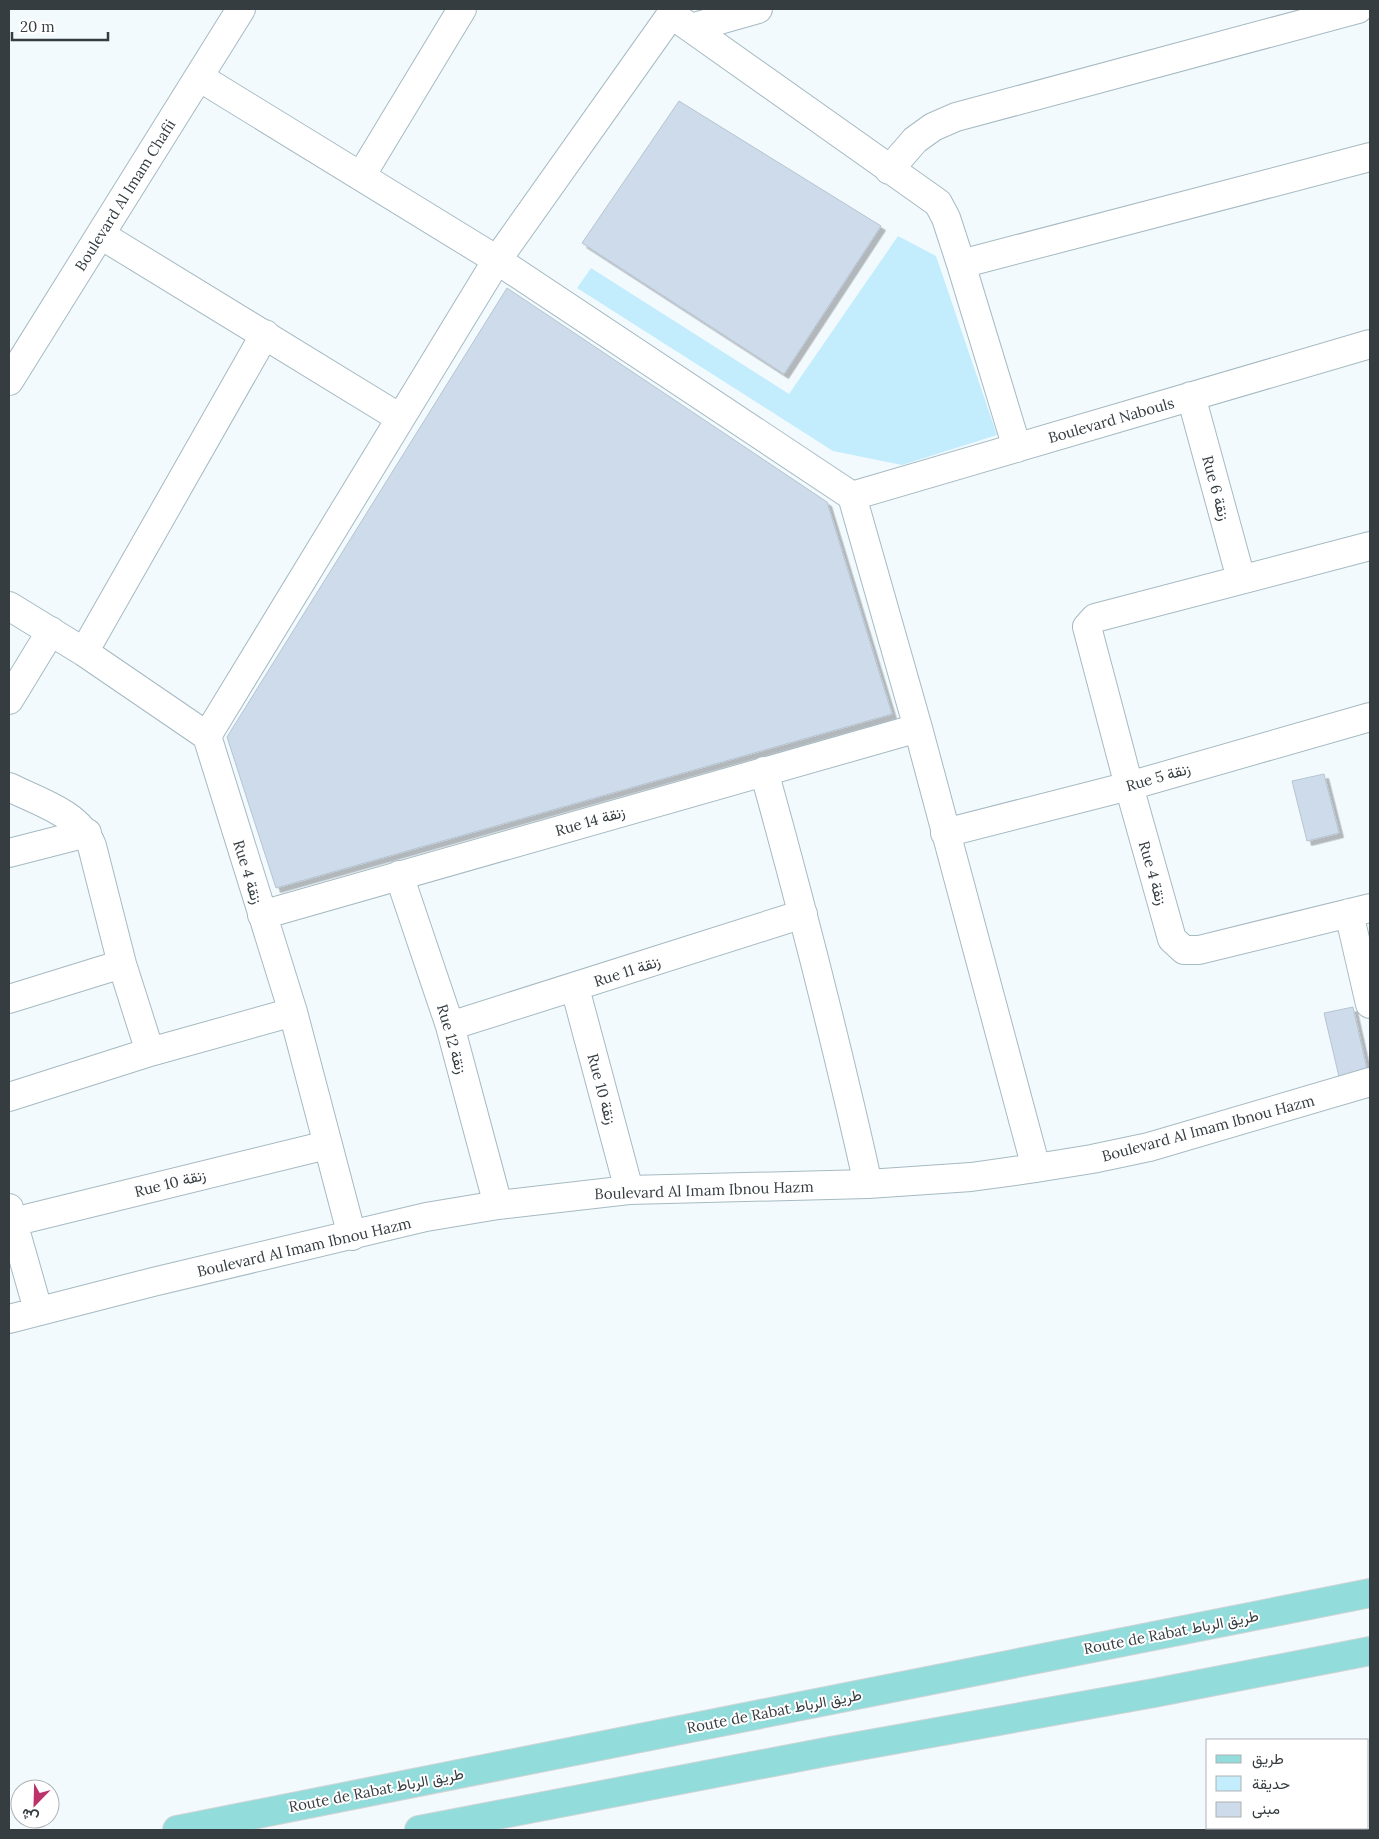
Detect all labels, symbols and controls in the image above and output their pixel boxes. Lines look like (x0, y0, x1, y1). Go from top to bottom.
scale bar (12, 10, 109, 42)
text: 20 m (20, 17, 55, 36)
street label: Boulevard Al Imam Chafii (71, 116, 179, 274)
street label: Boulevard Nabouls (1046, 393, 1176, 447)
street label: Rue 6 زنقة (1198, 453, 1234, 523)
street label: Rue 5 زنقة (1124, 759, 1192, 795)
street label: Rue 14 زنقة (553, 802, 627, 840)
street label: Rue 4 زنقة (229, 838, 267, 906)
street label: Rue 4 زنقة (1135, 839, 1171, 907)
street label: Rue 11 زنقة (591, 951, 663, 991)
street label: Rue 12 زنقة (433, 1002, 471, 1076)
street label: Rue 10 زنقة (583, 1051, 621, 1127)
street label: Boulevard Al Imam Ibnou Hazm (1100, 1090, 1316, 1166)
street label: Rue 10 زنقة (132, 1165, 208, 1201)
street label: Boulevard Al Imam Ibnou Hazm (594, 1177, 814, 1203)
street label: Boulevard Al Imam Ibnou Hazm (195, 1213, 413, 1281)
street label: Route de Rabat طريق الرباط (1082, 1606, 1260, 1659)
street label: Route de Rabat طريق الرباط (685, 1685, 863, 1738)
legend (1206, 1739, 1369, 1829)
text: طريق (1252, 1749, 1284, 1769)
street label: Route de Rabat طريق الرباط (287, 1764, 465, 1817)
text: حديقة (1252, 1774, 1290, 1793)
north arrow (10, 1779, 60, 1829)
text: مبنى (1252, 1799, 1280, 1819)
text: ش (19, 1804, 41, 1828)

